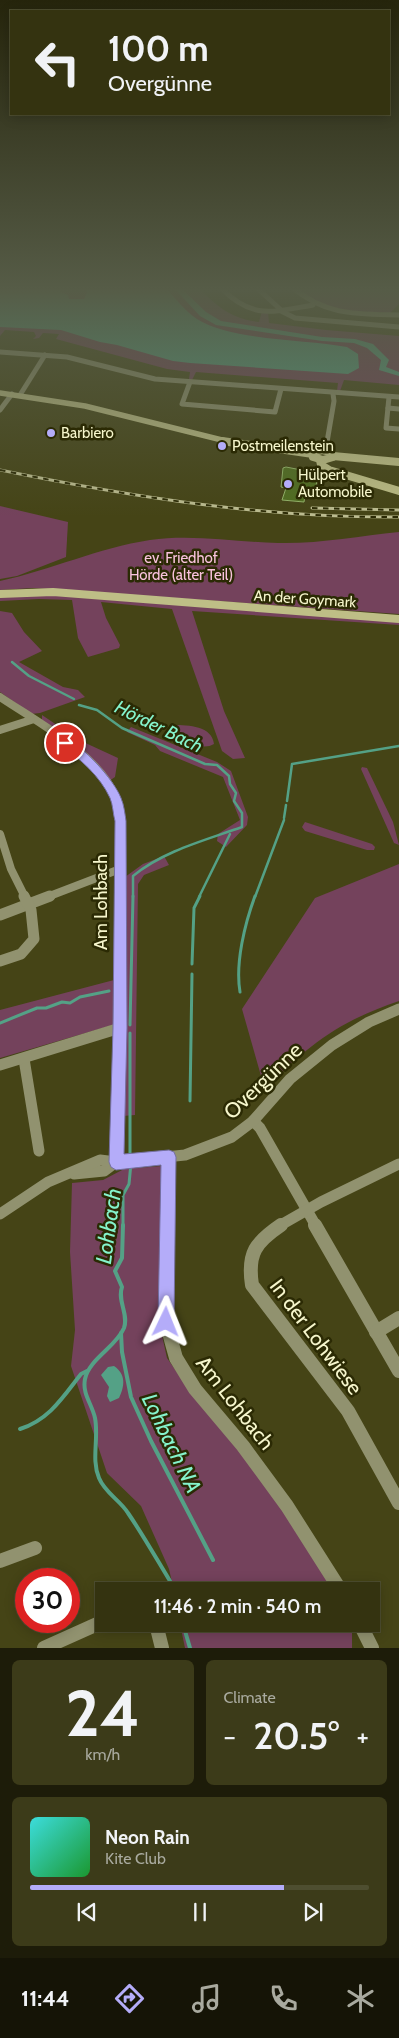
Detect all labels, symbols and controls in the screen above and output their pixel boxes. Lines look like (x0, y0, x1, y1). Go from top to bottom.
text: 100 m (108, 27, 209, 70)
icon: left (25, 30, 90, 95)
text: Overgünne (108, 70, 212, 97)
place label: Barbiero (61, 424, 114, 442)
marker: Barbiero (45, 427, 57, 439)
place label: Postmeilenstein (232, 437, 334, 455)
marker: Postmeilenstein (216, 440, 228, 452)
place label: Hülpert Automobile (298, 466, 373, 501)
marker: Hülpert Automobile (282, 478, 294, 490)
park label: ev. Friedhof Hörde (alter Teil) (129, 549, 233, 584)
street label: An der Goymark (253, 586, 357, 612)
water label: Hörder Bach (111, 695, 207, 758)
pin (44, 722, 86, 764)
icon: arrive (51, 729, 79, 757)
street label: Am Lohbach (90, 854, 112, 950)
street label: Overgünne (218, 1037, 307, 1124)
water label: Lohbach (90, 1187, 127, 1266)
street label: In der Lohwiese (265, 1274, 368, 1400)
position arrow (139, 1295, 191, 1347)
street label: Am Lohbach (191, 1351, 280, 1455)
water label: Lohbach NA (136, 1389, 207, 1497)
speed limit sign: 30 (15, 1568, 80, 1633)
text: 11:46 · 2 min · 540 m (154, 1595, 321, 1618)
text: 24 (65, 1673, 140, 1752)
text: Climate (224, 1688, 276, 1707)
text: 20.5° (253, 1712, 339, 1759)
text: − (224, 1719, 236, 1753)
text: + (357, 1719, 369, 1753)
text: km/h (85, 1745, 120, 1764)
text: Neon Rain (105, 1826, 190, 1849)
text: Kite Club (105, 1849, 166, 1868)
icon: previous (73, 1898, 101, 1926)
icon: pause (186, 1898, 214, 1926)
icon: next (299, 1898, 327, 1926)
icon: directions (112, 1981, 147, 2016)
icon: music (189, 1981, 224, 2016)
icon: phone (266, 1981, 301, 2016)
icon: climate (343, 1981, 378, 2016)
text: 11:44 (21, 1985, 70, 2012)

